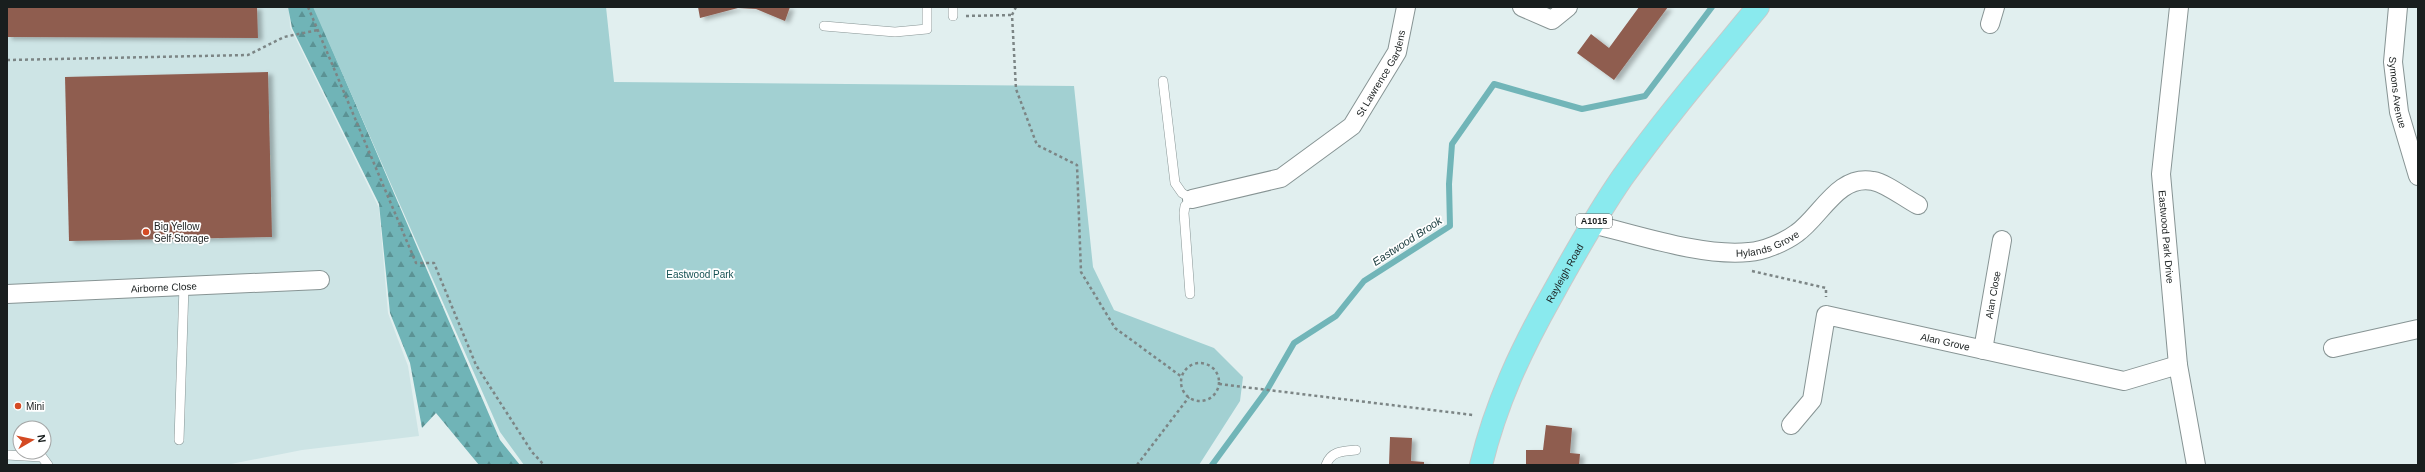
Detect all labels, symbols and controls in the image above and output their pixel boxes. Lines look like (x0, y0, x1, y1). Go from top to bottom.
street label: St Lawrence Gardens (1354, 29, 1407, 119)
street label: Symons Avenue (2387, 56, 2409, 130)
street label: Eastwood Park Drive (2156, 190, 2176, 284)
water label: Eastwood Brook (1370, 214, 1444, 268)
road number: A1015 (1576, 214, 1612, 228)
place label: Big Yellow Self Storage (154, 221, 209, 244)
marker: Big Yellow Self Storage (141, 227, 151, 237)
street label: Hylands Grove (1736, 228, 1802, 259)
street label: Rayleigh Road (1544, 242, 1586, 305)
park label: Eastwood Park (666, 269, 735, 280)
street label: Alan Close (1983, 270, 2003, 320)
street label: Airborne Close (131, 280, 198, 294)
street label: Alan Grove (1920, 331, 1971, 353)
marker: Mini (13, 401, 23, 411)
place label: Mini (26, 401, 44, 412)
north arrow (12, 420, 52, 460)
text: N (35, 434, 48, 443)

